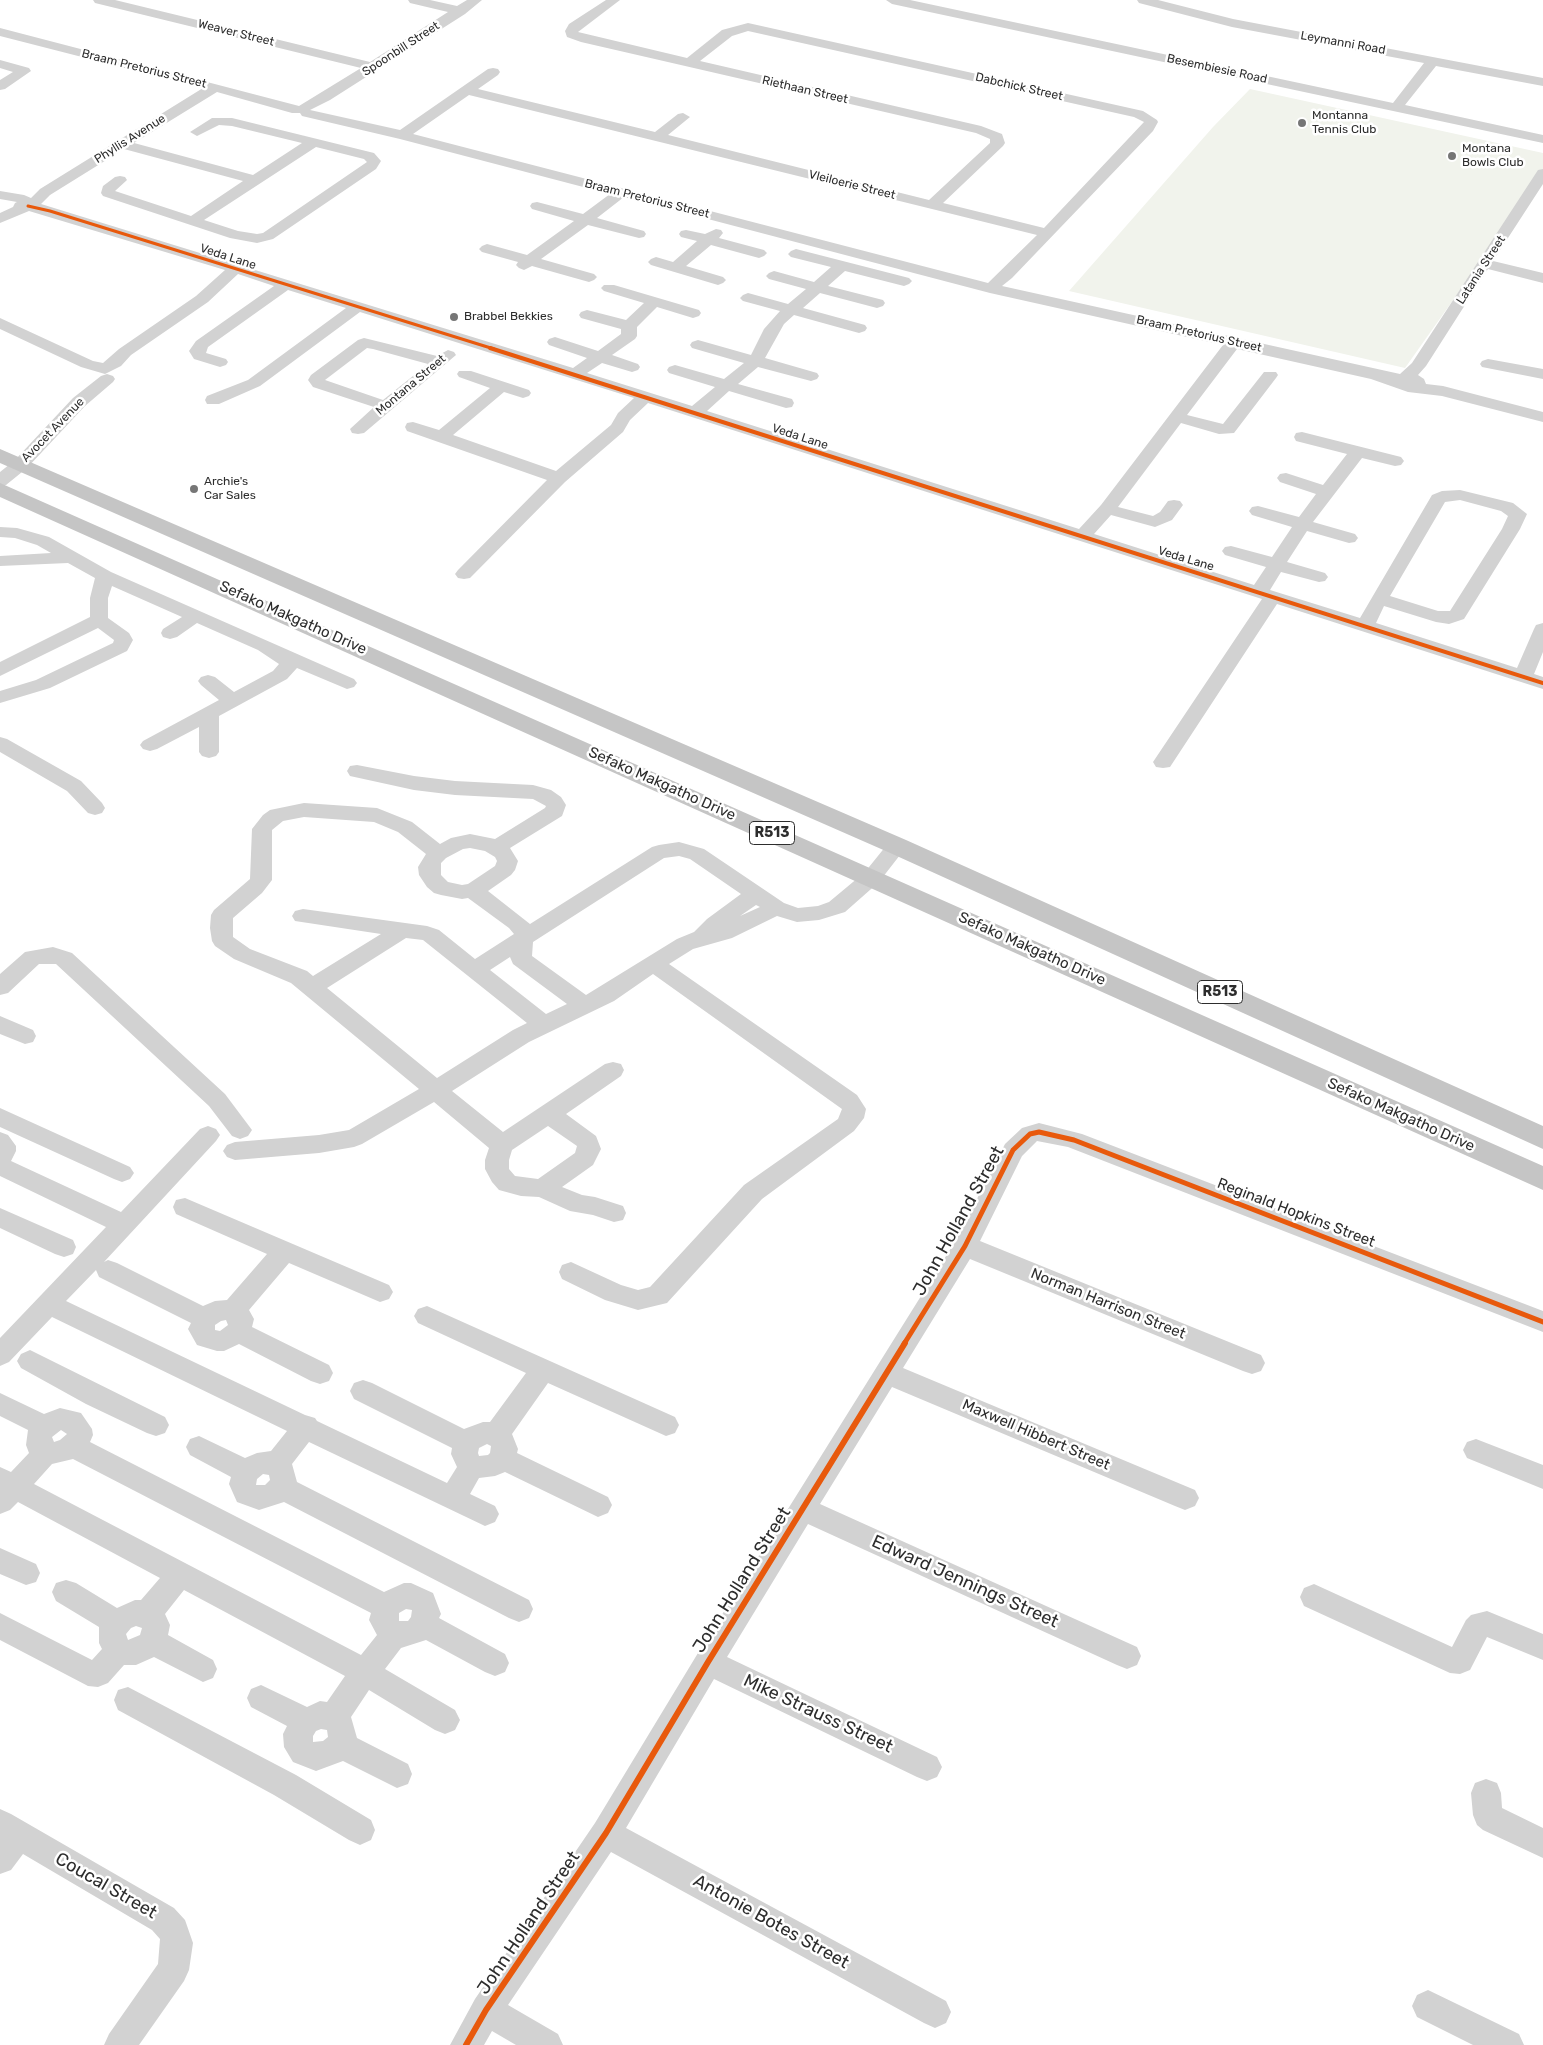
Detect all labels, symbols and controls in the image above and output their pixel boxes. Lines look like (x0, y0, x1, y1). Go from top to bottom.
street label: Weaver Street (196, 17, 276, 49)
street label: Spoonbill Street (360, 19, 442, 79)
street label: Leymanni Road (1299, 28, 1387, 58)
street label: Braam Pretorius Street (80, 47, 208, 91)
street label: Besembiesie Road (1166, 51, 1268, 87)
street label: Dabchick Street (974, 70, 1064, 104)
street label: Riethaan Street (761, 73, 849, 107)
place label: Montanna Tennis Club (1312, 109, 1376, 137)
street label: Phyllis Avenue (92, 111, 168, 167)
marker: Montanna Tennis Club (1296, 117, 1308, 129)
place label: Montana Bowls Club (1462, 142, 1524, 170)
marker: Montana Bowls Club (1446, 150, 1458, 162)
street label: Vleiloerie Street (807, 167, 897, 203)
street label: Braam Pretorius Street (583, 177, 711, 221)
street label: Latania Street (1453, 233, 1509, 307)
street label: Veda Lane (198, 241, 258, 273)
place label: Brabbel Bekkies (464, 310, 553, 324)
marker: Brabbel Bekkies (448, 311, 460, 323)
street label: Braam Pretorius Street (1135, 313, 1263, 355)
street label: Montana Street (373, 352, 449, 418)
street label: Avocet Avenue (19, 395, 87, 465)
street label: Veda Lane (770, 421, 830, 453)
place label: Archie's Car Sales (204, 475, 256, 503)
marker: Archie's Car Sales (188, 483, 200, 495)
street label: Veda Lane (1156, 544, 1216, 574)
street label: Sefako Makgatho Drive (217, 577, 369, 659)
street label: Sefako Makgatho Drive (586, 743, 738, 825)
road number: R513 (750, 821, 794, 844)
street label: Sefako Makgatho Drive (956, 908, 1108, 990)
road number: R513 (1198, 980, 1242, 1004)
street label: Sefako Makgatho Drive (1325, 1074, 1477, 1156)
street label: John Holland Street (909, 1142, 1009, 1300)
street label: Reginald Hopkins Street (1214, 1175, 1378, 1251)
street label: Norman Harrison Street (1028, 1265, 1188, 1343)
street label: Maxwell Hibbert Street (959, 1396, 1113, 1474)
street label: John Holland Street (688, 1503, 796, 1657)
street label: Edward Jennings Street (868, 1531, 1062, 1633)
street label: Mike Strauss Street (740, 1670, 896, 1758)
street label: John Holland Street (473, 1847, 585, 1999)
street label: Coucal Street (51, 1848, 161, 1924)
street label: Antonie Botes Street (689, 1870, 853, 1974)

